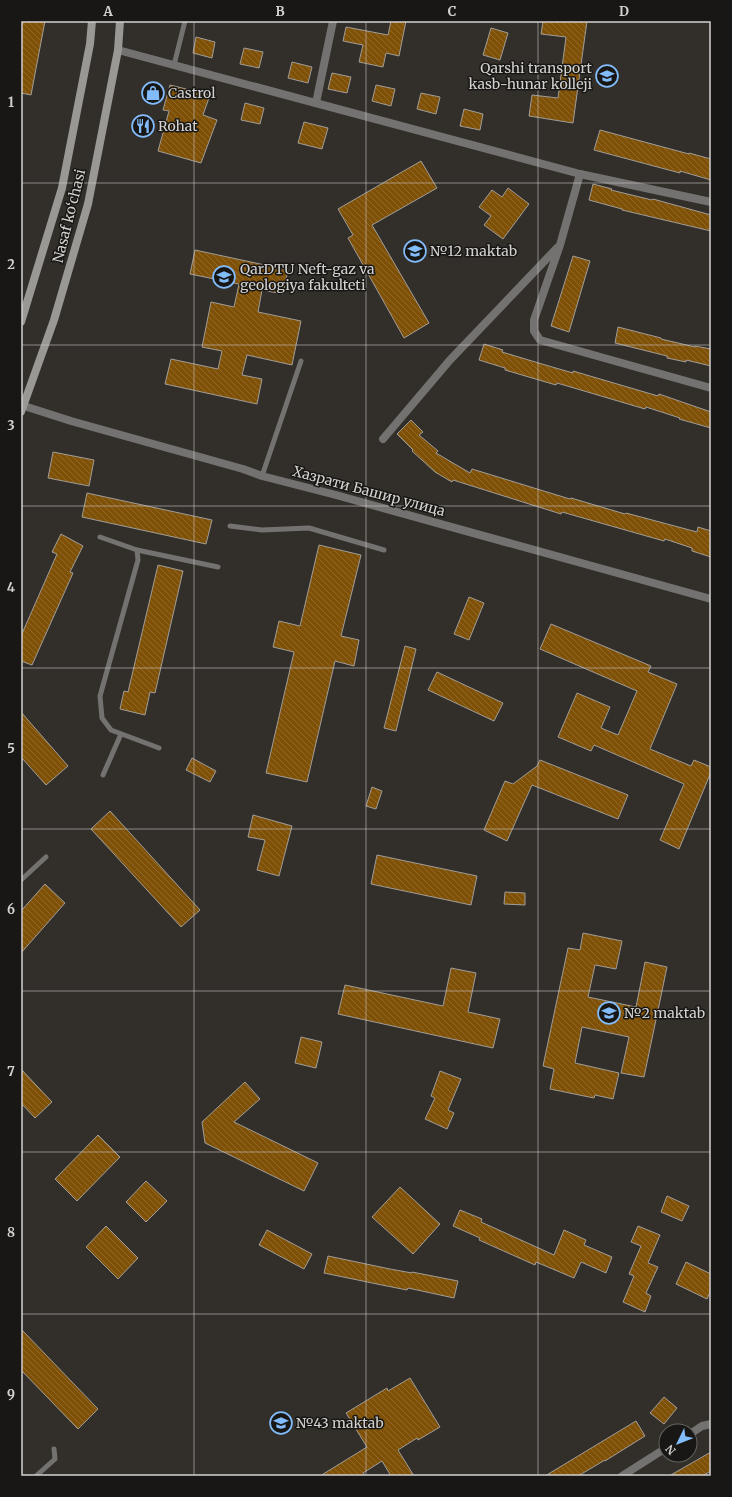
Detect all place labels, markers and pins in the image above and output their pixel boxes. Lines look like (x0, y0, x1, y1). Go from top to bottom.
place label: Qarshi transport kasb-hunar kolleji (469, 59, 593, 93)
school or university icon: Qarshi transport kasb-hunar kolleji (594, 63, 620, 89)
shop icon: Castrol (140, 80, 166, 106)
place label: Castrol (168, 84, 216, 102)
restaurant icon: Rohat (130, 113, 156, 139)
place label: Rohat (158, 117, 198, 135)
school or university icon: №12 maktab (402, 238, 428, 264)
place label: №12 maktab (430, 242, 517, 260)
place label: QarDTU Neft-gaz va geologiya fakulteti (240, 260, 375, 294)
school or university icon: QarDTU Neft-gaz va geologiya fakulteti (211, 264, 237, 290)
school or university icon: №2 maktab (596, 1000, 622, 1026)
place label: №2 maktab (624, 1004, 705, 1022)
school or university icon: №43 maktab (268, 1410, 294, 1436)
place label: №43 maktab (296, 1414, 384, 1432)

